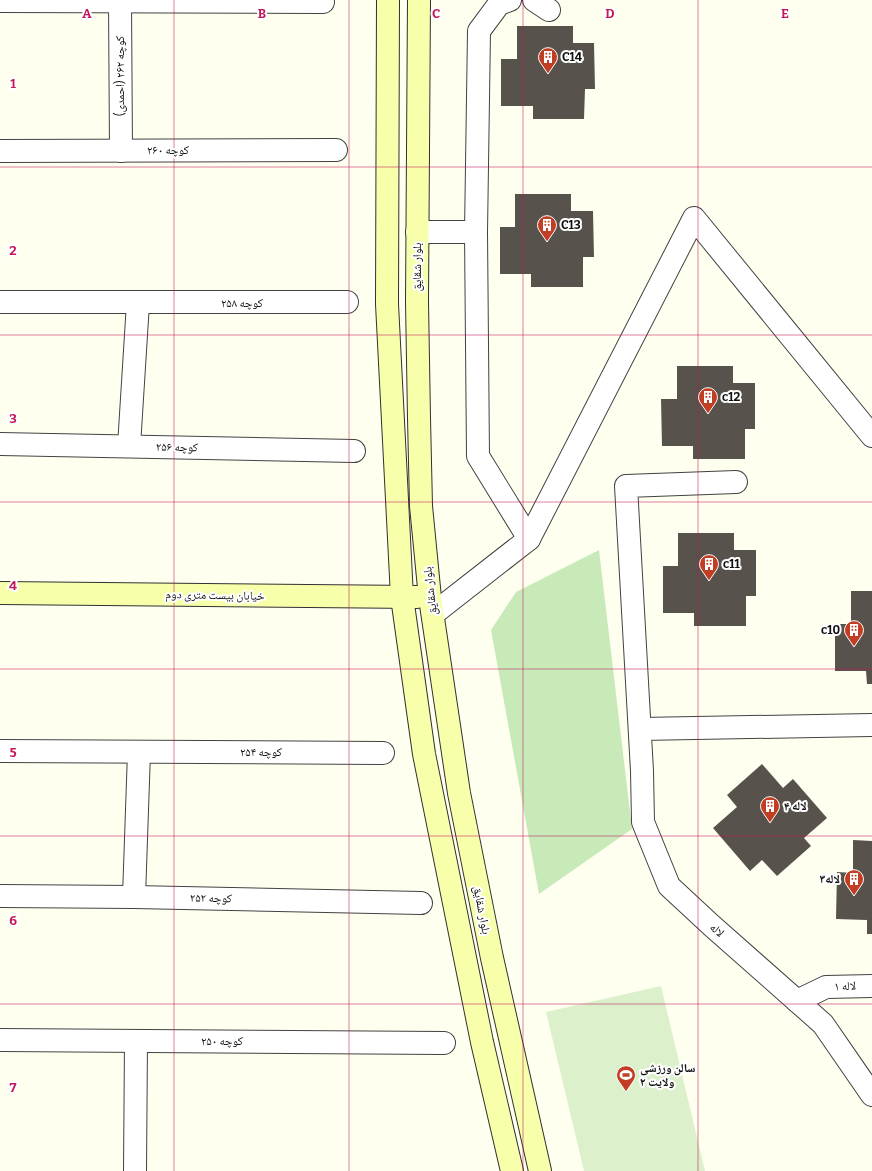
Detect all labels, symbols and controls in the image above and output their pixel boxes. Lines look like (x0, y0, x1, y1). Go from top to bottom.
text: A (82, 6, 92, 21)
text: B (258, 6, 266, 21)
text: C (432, 6, 440, 21)
text: D (605, 6, 615, 21)
text: E (781, 6, 789, 21)
street label: کوچه ۲۶۲ (احمدی) (112, 36, 127, 116)
building icon: C14 (537, 46, 559, 74)
place label: C14 (562, 50, 583, 64)
text: 1 (10, 76, 16, 91)
street label: کوچه ۲۶۰ (147, 143, 189, 157)
building icon: C13 (536, 214, 558, 242)
place label: C13 (561, 218, 581, 232)
street label: بلوار شقایق (410, 242, 424, 292)
text: 2 (9, 243, 17, 258)
street label: کوچه ۲۵۸ (221, 296, 263, 310)
building icon: c12 (697, 386, 719, 414)
place label: c12 (722, 390, 740, 404)
text: 3 (9, 411, 17, 426)
street label: کوچه ۲۵۶ (156, 440, 198, 454)
building icon: c11 (698, 553, 720, 581)
place label: c11 (723, 557, 740, 571)
street label: بلوار شقایق (420, 566, 440, 616)
text: 4 (9, 578, 17, 593)
street label: خیابان بیست متری دوم (165, 587, 265, 604)
building icon: c10 (843, 619, 865, 647)
place label: c10 (821, 623, 840, 637)
text: 5 (9, 745, 17, 760)
street label: کوچه ۲۵۴ (240, 745, 282, 759)
building icon: لاله ۴ (759, 795, 781, 823)
place label: لاله ۴ (784, 799, 807, 813)
building icon: لاله۳ (843, 868, 865, 896)
place label: لاله۳ (819, 872, 840, 886)
street label: بلوار شقایق (470, 885, 494, 936)
street label: کوچه ۲۵۲ (190, 891, 232, 905)
text: 6 (9, 913, 17, 928)
street label: لاله (707, 920, 727, 940)
street label: لاله ۱ (834, 979, 856, 993)
street label: کوچه ۲۵۰ (201, 1034, 243, 1048)
place label: سالن ورزشی ولایت ۲ (640, 1061, 696, 1089)
sports icon: سالن ورزشی ولایت ۲ (615, 1064, 637, 1092)
text: 7 (10, 1080, 17, 1095)

